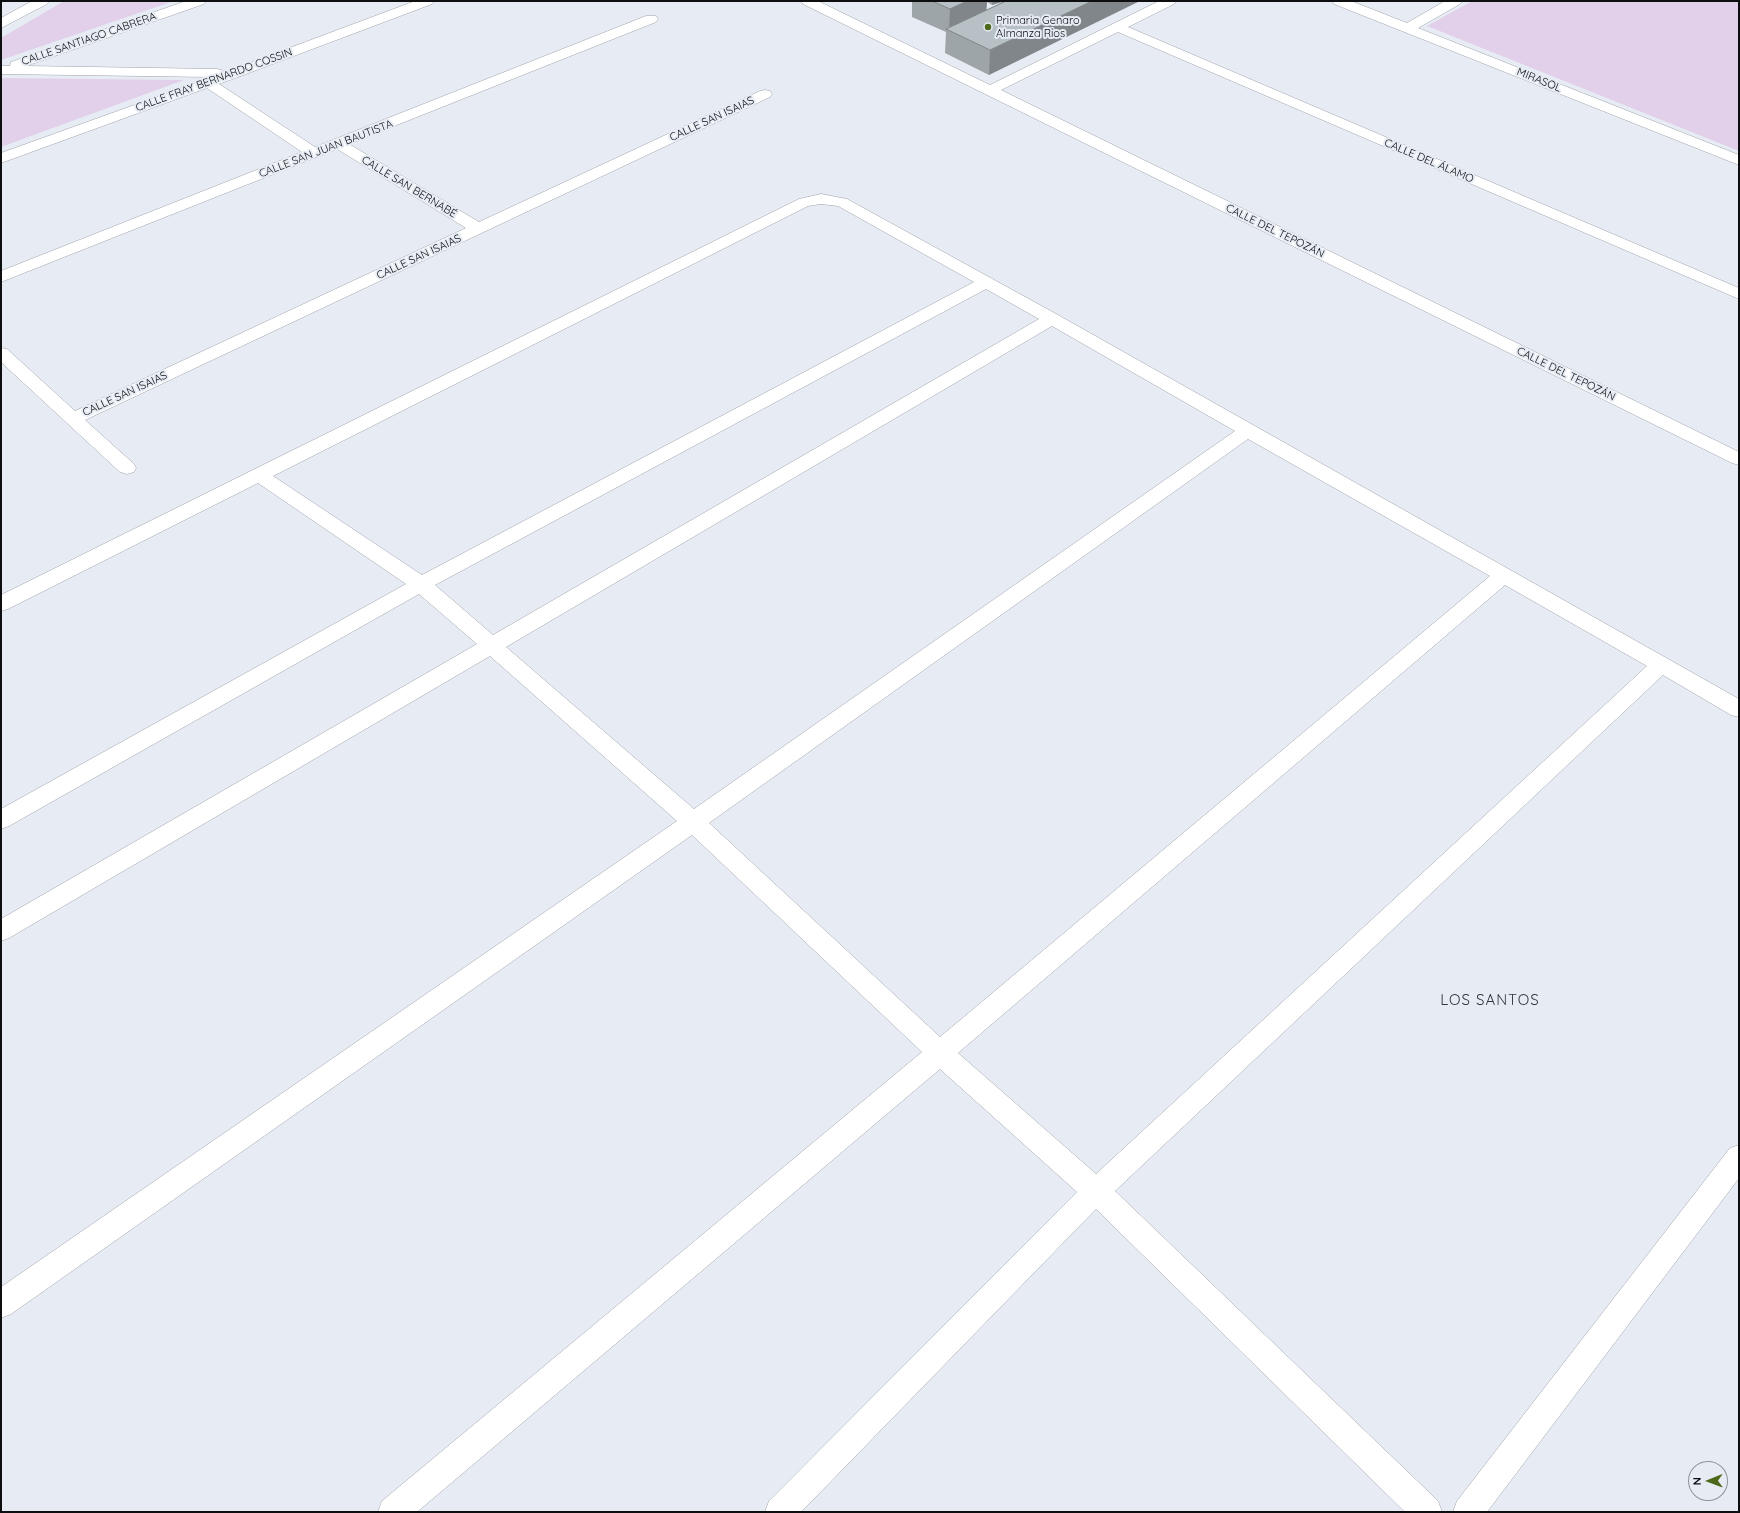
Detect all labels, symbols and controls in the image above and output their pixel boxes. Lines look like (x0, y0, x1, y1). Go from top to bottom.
street label: CALLE SANTIAGO CABRERA (20, 10, 158, 68)
place label: Primaria Genaro Almanza Rios (996, 14, 1080, 40)
marker: Primaria Genaro Almanza Rios (983, 22, 993, 32)
street label: CALLE FRAY BERNARDO COSSIN (134, 45, 294, 115)
street label: MIRASOL (1515, 65, 1563, 95)
street label: CALLE SAN ISAIAS (668, 94, 756, 144)
street label: CALLE SAN JUAN BAUTISTA (257, 117, 395, 181)
street label: CALLE DEL ÁLAMO (1382, 136, 1476, 186)
street label: CALLE SAN BERNABÉ (359, 153, 459, 221)
street label: CALLE DEL TEPOZÁN (1223, 201, 1327, 261)
street label: CALLE SAN ISAIAS (375, 232, 463, 282)
street label: CALLE DEL TEPOZÁN (1514, 344, 1618, 404)
street label: CALLE SAN ISAIAS (81, 369, 169, 419)
district label: LOS SANTOS (1440, 991, 1540, 1009)
north arrow (1688, 1461, 1728, 1501)
text: N (1690, 1477, 1704, 1485)

